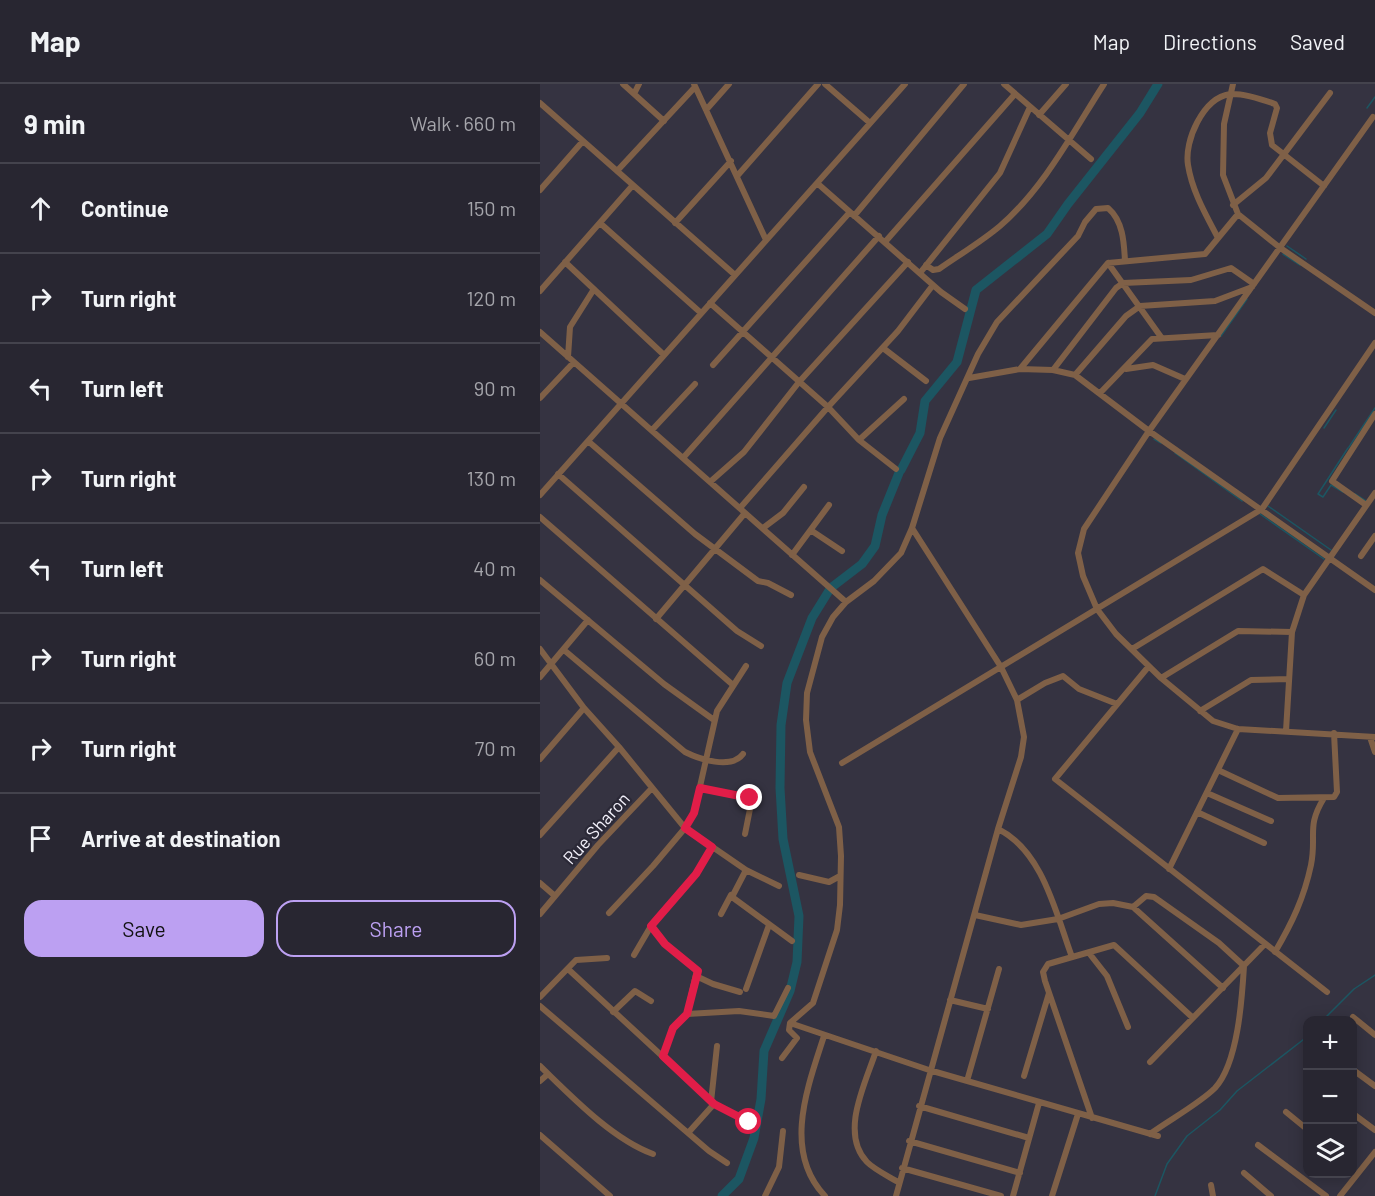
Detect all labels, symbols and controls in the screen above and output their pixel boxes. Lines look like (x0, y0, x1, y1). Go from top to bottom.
text: Map (30, 24, 81, 58)
text: Map (1093, 29, 1130, 54)
text: Directions (1163, 29, 1257, 54)
text: Saved (1290, 29, 1345, 54)
text: 9 min (24, 108, 86, 139)
text: Walk · 660 m (410, 111, 516, 135)
icon: ahead (24, 192, 57, 225)
text: Continue (81, 195, 169, 221)
text: 150 m (467, 196, 516, 220)
icon: right (24, 282, 57, 315)
text: Turn right (81, 285, 176, 311)
text: 120 m (466, 286, 516, 310)
icon: left (24, 372, 57, 405)
text: Turn left (81, 375, 164, 401)
text: 90 m (474, 376, 516, 400)
icon: right (24, 462, 57, 495)
text: Turn right (81, 465, 176, 491)
text: 130 m (467, 466, 516, 490)
icon: left (24, 552, 57, 585)
text: Turn left (81, 555, 164, 581)
text: 40 m (473, 556, 516, 580)
icon: right (24, 642, 57, 675)
text: Turn right (81, 645, 176, 671)
text: 60 m (474, 646, 516, 670)
icon: right (24, 732, 57, 765)
text: Turn right (81, 735, 176, 761)
text: 70 m (475, 736, 516, 760)
route end (736, 784, 762, 810)
street label: Rue Sharon (558, 787, 634, 869)
icon: arrive (24, 822, 57, 855)
text: Arrive at destination (81, 825, 280, 851)
button: Save (24, 900, 264, 957)
button: Share (276, 900, 516, 957)
map controls (1303, 1016, 1357, 1178)
button: + (1303, 1016, 1357, 1070)
button: − (1303, 1070, 1357, 1124)
route start (735, 1108, 761, 1134)
button: layers (1303, 1124, 1357, 1178)

